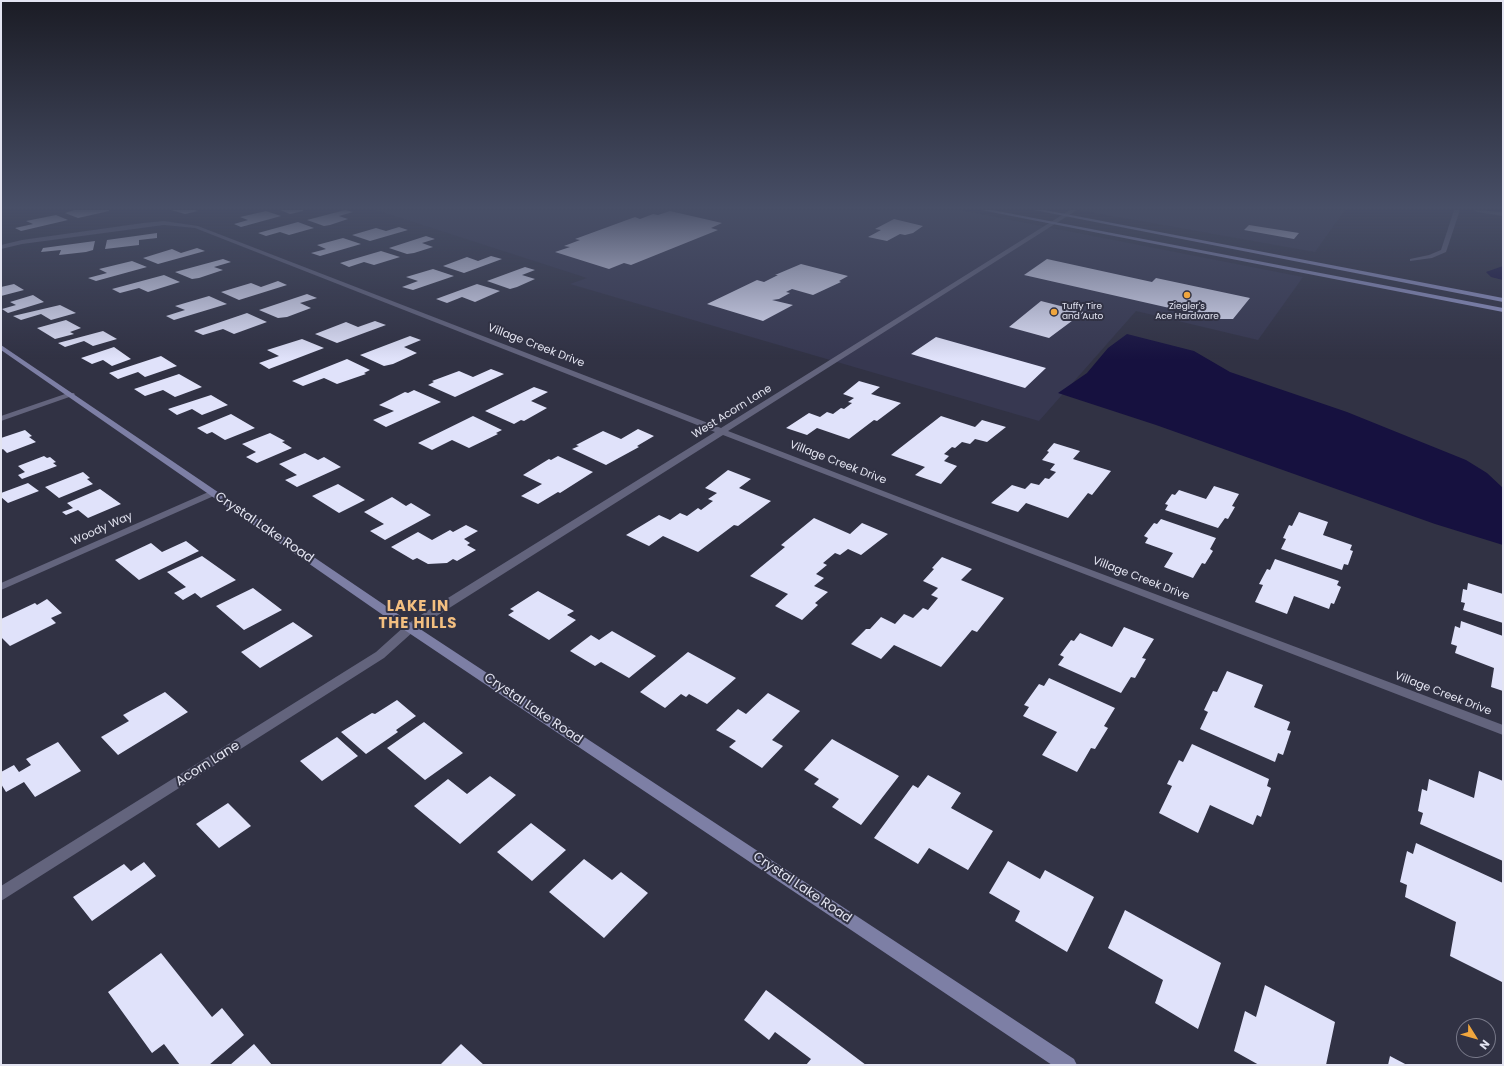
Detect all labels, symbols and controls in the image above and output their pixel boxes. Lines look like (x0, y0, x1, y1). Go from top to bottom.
marker: Ziegler's Ace Hardware (1182, 290, 1192, 300)
place label: Tuffy Tire and Auto (1062, 302, 1103, 323)
place label: Ziegler's Ace Hardware (1155, 302, 1219, 323)
marker: Tuffy Tire and Auto (1049, 307, 1059, 317)
street label: Village Creek Drive (486, 321, 586, 371)
street label: West Acorn Lane (690, 382, 774, 442)
street label: Village Creek Drive (788, 438, 888, 488)
street label: Crystal Lake Road (212, 489, 316, 567)
street label: Woody Way (69, 510, 135, 548)
street label: Village Creek Drive (1091, 554, 1191, 604)
district label: LAKE IN THE HILLS (378, 598, 458, 633)
street label: Village Creek Drive (1393, 669, 1493, 719)
street label: Crystal Lake Road (481, 670, 585, 748)
street label: Acorn Lane (173, 738, 243, 790)
street label: Crystal Lake Road (750, 849, 854, 927)
north arrow (1456, 1018, 1496, 1058)
text: N (1476, 1036, 1494, 1053)

